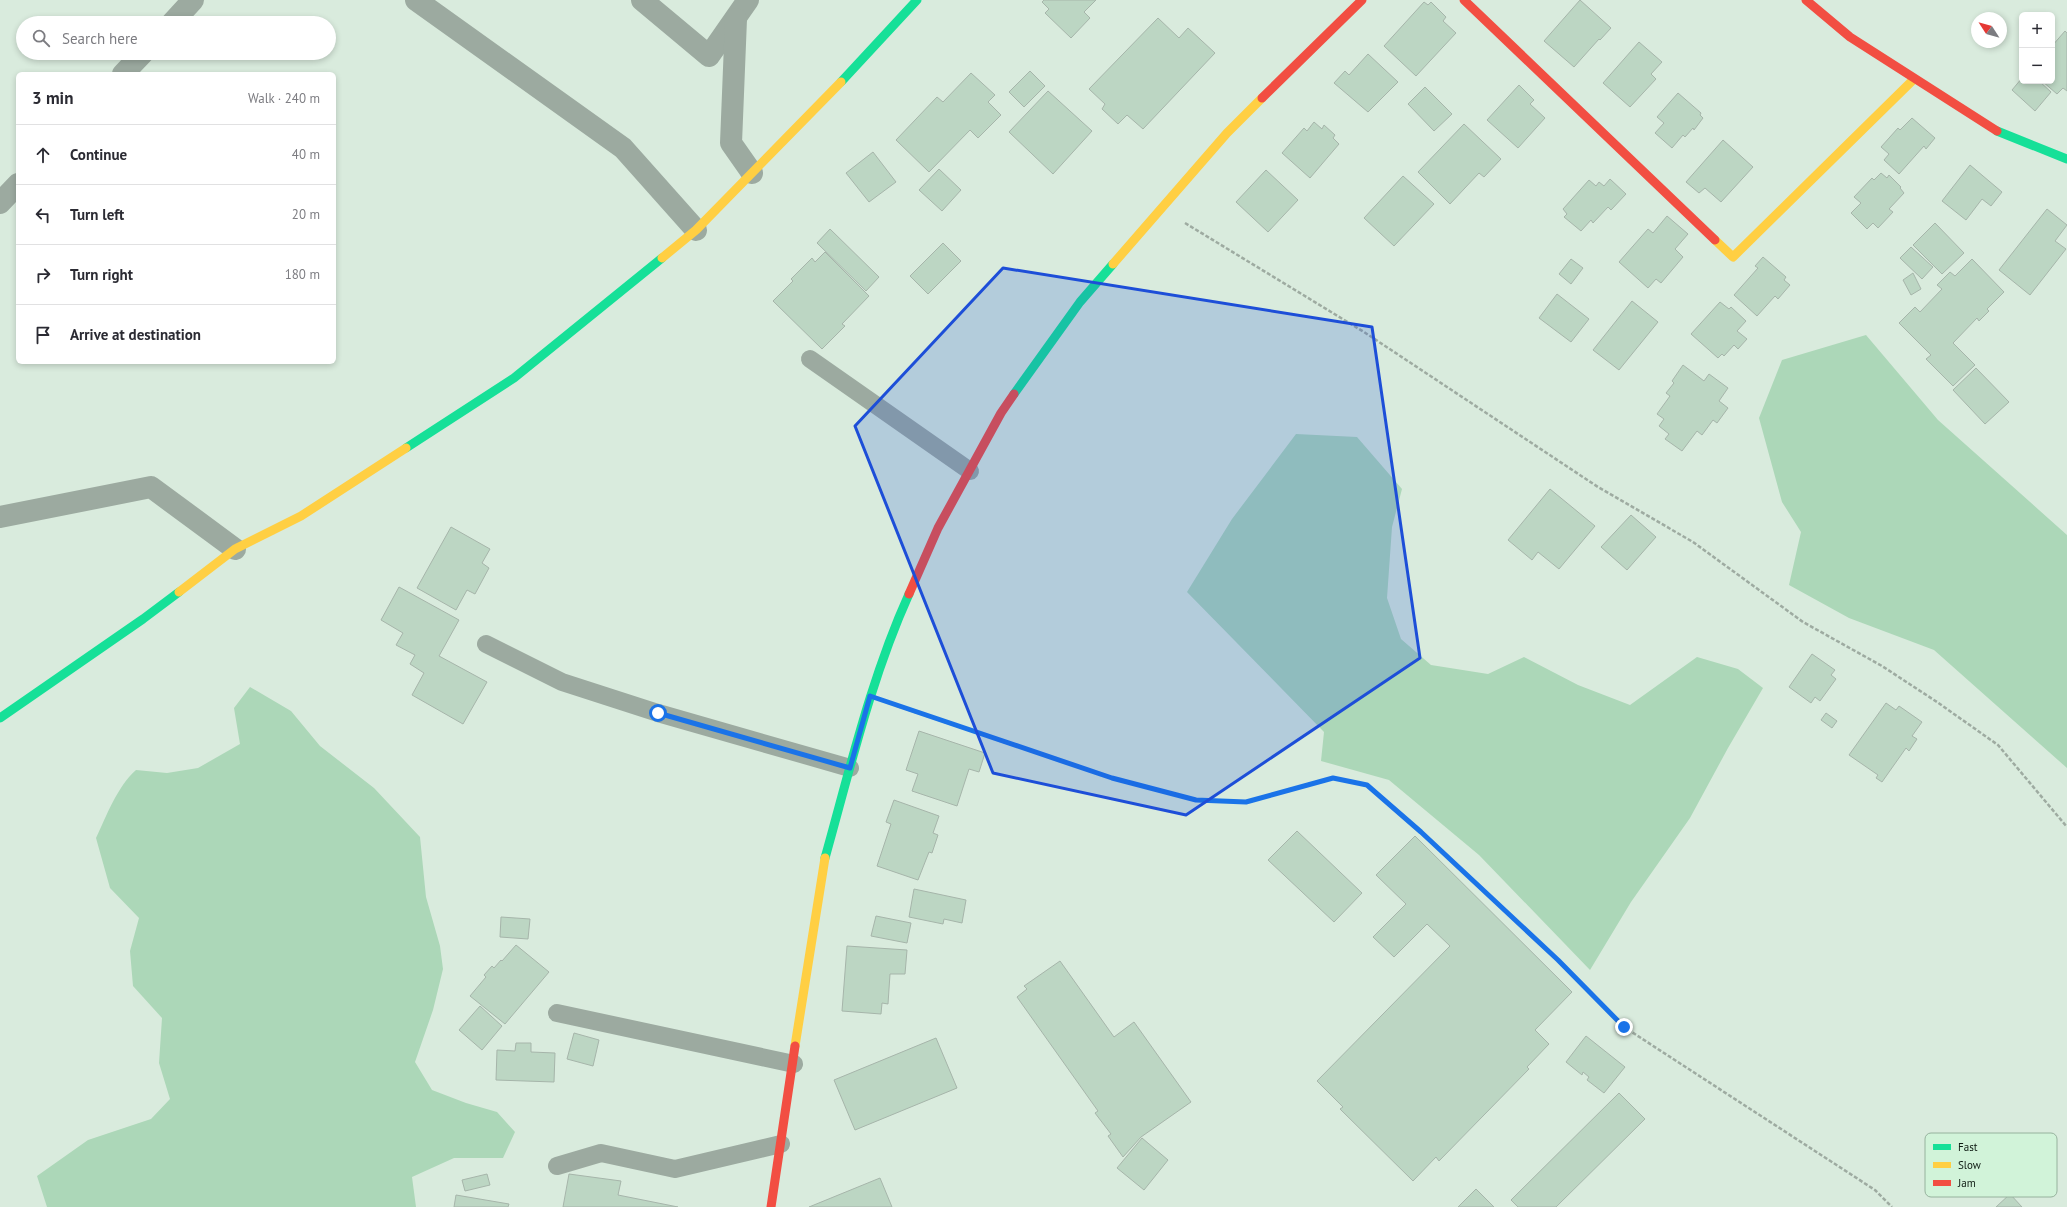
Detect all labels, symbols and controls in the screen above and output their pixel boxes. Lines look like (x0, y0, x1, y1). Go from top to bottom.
north arrow (1971, 12, 2007, 48)
map controls (2019, 12, 2055, 84)
button: + (2019, 12, 2055, 48)
search box (16, 16, 336, 60)
icon: search (30, 27, 52, 49)
text: Search here (62, 29, 138, 48)
button: − (2019, 48, 2055, 84)
text: 3 min (32, 87, 73, 109)
text: Walk · 240 m (248, 90, 320, 107)
icon: ahead (32, 144, 54, 166)
text: Continue (70, 145, 127, 164)
text: 40 m (292, 146, 320, 163)
icon: left (32, 204, 54, 226)
text: Turn left (70, 205, 124, 224)
text: 20 m (292, 206, 320, 223)
icon: right (32, 264, 54, 286)
text: Turn right (70, 265, 133, 284)
text: 180 m (285, 266, 320, 283)
icon: arrive (32, 324, 54, 346)
text: Arrive at destination (70, 325, 201, 344)
route start (649, 704, 667, 722)
route end (1615, 1018, 1633, 1036)
legend (1925, 1133, 2057, 1197)
text: Fast (1958, 1140, 1978, 1154)
text: Slow (1958, 1158, 1981, 1172)
text: Jam (1957, 1176, 1976, 1190)

